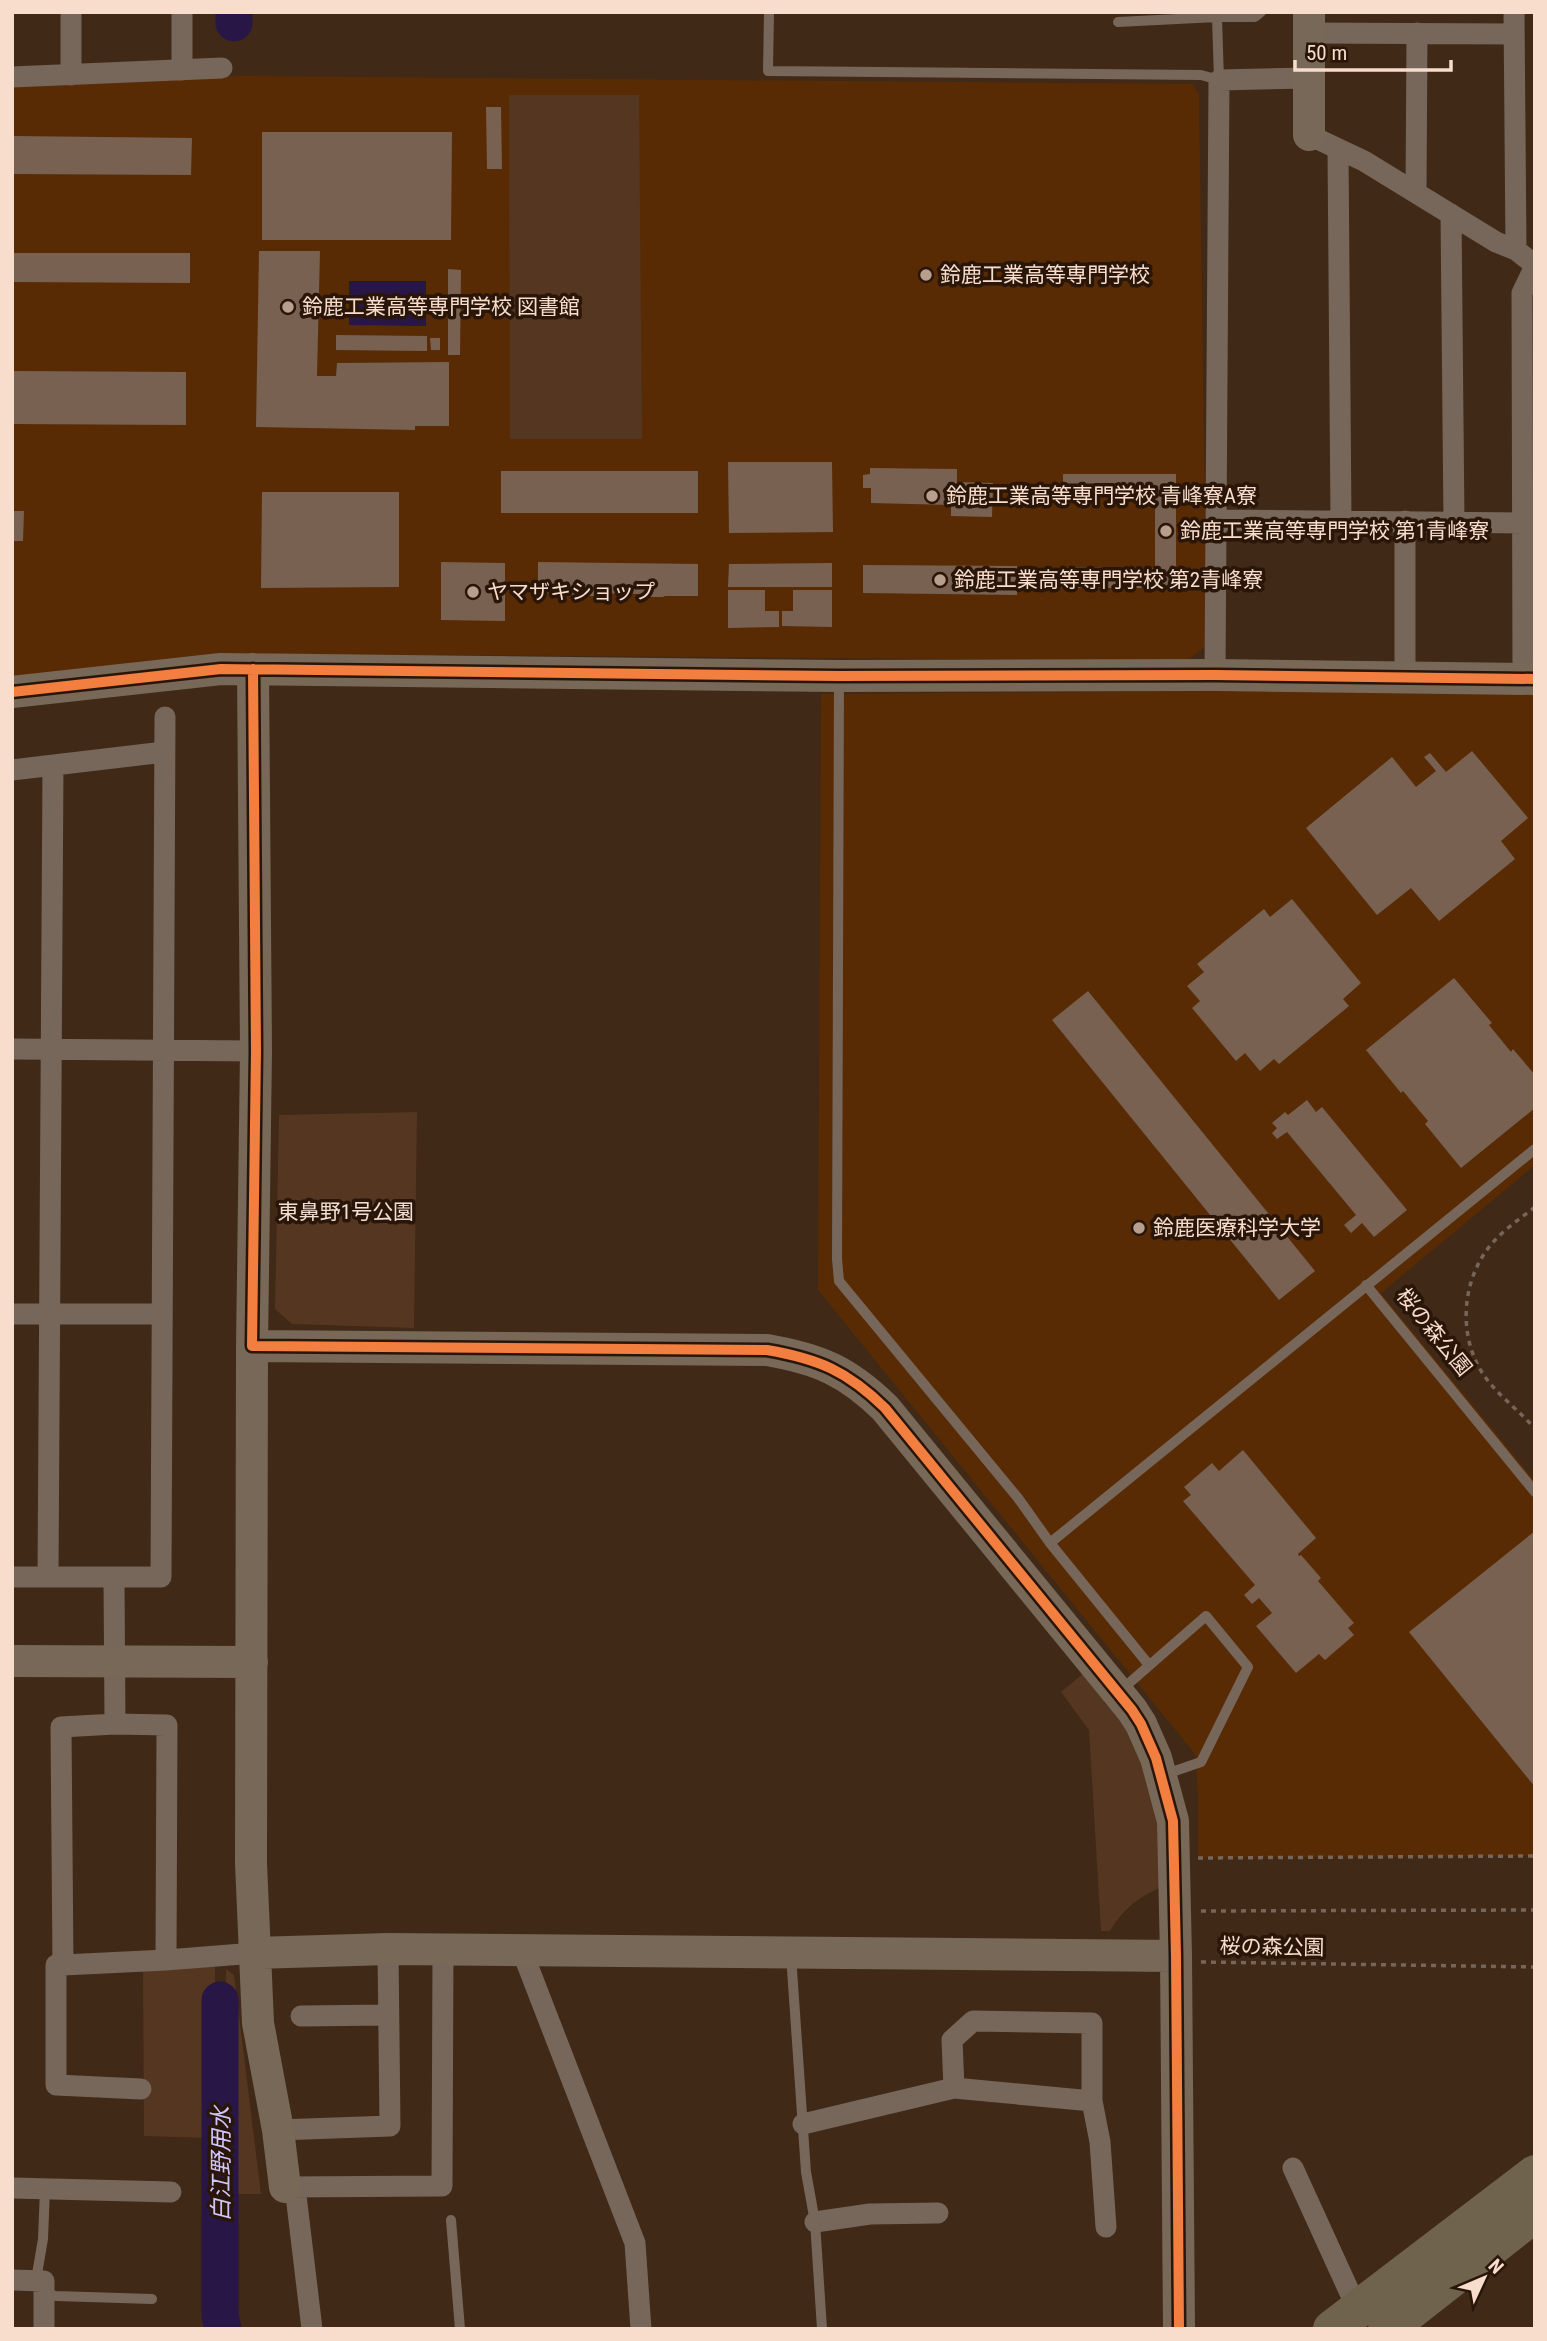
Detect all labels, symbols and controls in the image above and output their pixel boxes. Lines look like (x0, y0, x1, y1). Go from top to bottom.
scale bar (1295, 28, 1451, 72)
text: 50 m (1306, 41, 1347, 65)
place label: 鈴鹿工業高等専門学校 (940, 263, 1150, 287)
marker: 鈴鹿工業高等専門学校 (918, 267, 934, 283)
place label: 鈴鹿工業高等専門学校 図書館 (302, 295, 580, 319)
marker: 鈴鹿工業高等専門学校 図書館 (280, 299, 296, 315)
place label: 鈴鹿工業高等専門学校 青峰寮A寮 (946, 484, 1257, 508)
marker: 鈴鹿工業高等専門学校 青峰寮A寮 (924, 488, 940, 504)
place label: 鈴鹿工業高等専門学校 第1青峰寮 (1180, 519, 1489, 543)
marker: 鈴鹿工業高等専門学校 第1青峰寮 (1158, 523, 1174, 539)
place label: 鈴鹿工業高等専門学校 第2青峰寮 (954, 568, 1263, 592)
marker: 鈴鹿工業高等専門学校 第2青峰寮 (932, 572, 948, 588)
place label: ヤマザキショップ (487, 580, 655, 604)
marker: ヤマザキショップ (465, 584, 481, 600)
park label: 東鼻野1号公園 (278, 1200, 414, 1224)
place label: 鈴鹿医療科学大学 (1153, 1216, 1321, 1240)
marker: 鈴鹿医療科学大学 (1131, 1220, 1147, 1236)
street label: 桜の森公園 (1392, 1284, 1476, 1380)
street label: 桜の森公園 (1219, 1934, 1325, 1960)
water label: 白江野用水 (208, 2104, 235, 2222)
north arrow (1449, 2243, 1519, 2313)
text: N (1484, 2254, 1508, 2279)

